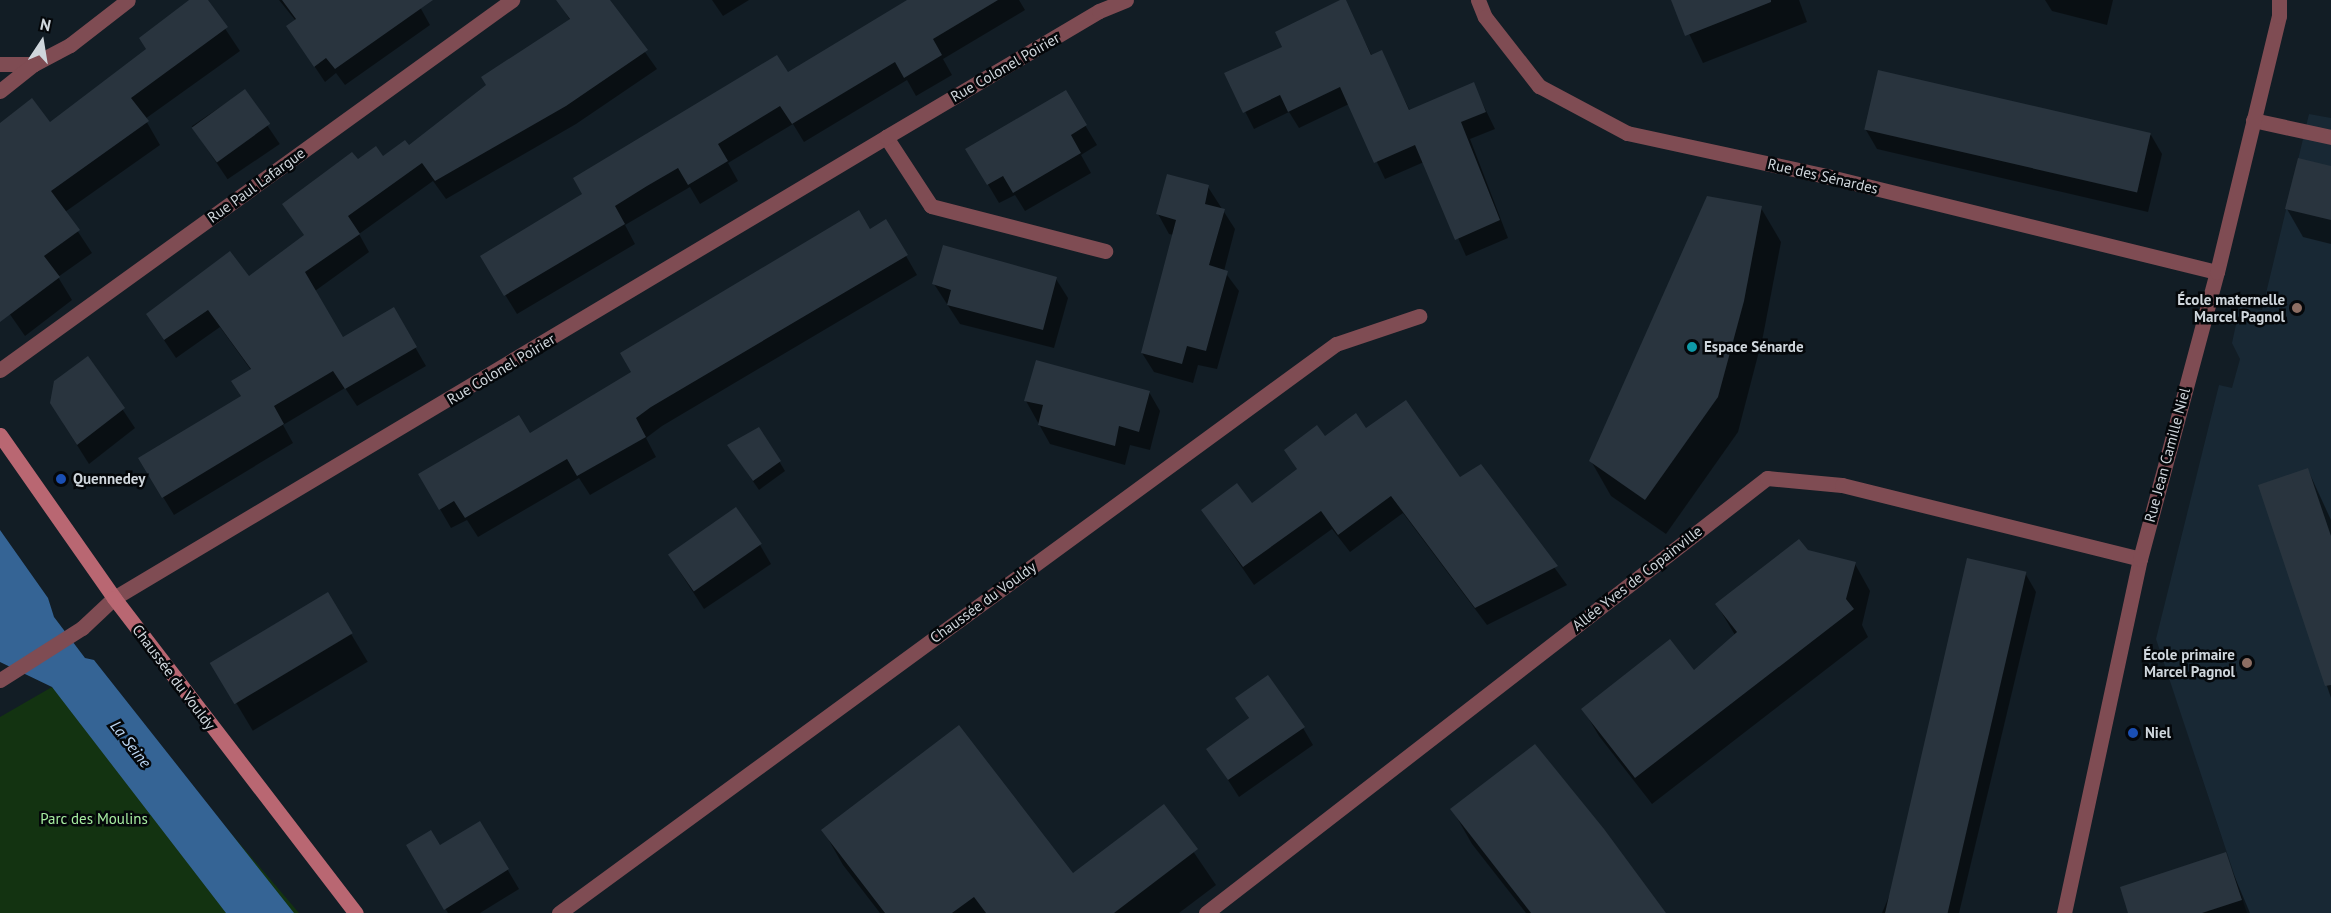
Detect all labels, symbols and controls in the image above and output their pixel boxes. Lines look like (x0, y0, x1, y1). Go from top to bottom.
north arrow (12, 12, 72, 72)
text: N (39, 14, 53, 35)
street label: Rue Colonel Poirier (947, 28, 1063, 106)
street label: Rue Paul Lafargue (204, 144, 308, 226)
street label: Rue des Sénardes (1766, 155, 1880, 197)
place label: École maternelle Marcel Pagnol (2177, 290, 2285, 325)
marker: École maternelle Marcel Pagnol (2290, 301, 2304, 315)
street label: Rue Colonel Poirier (444, 330, 558, 408)
place label: Espace Sénarde (1704, 338, 1804, 356)
marker: Espace Sénarde (1685, 340, 1699, 354)
street label: Rue Jean Camille Niel (2140, 386, 2194, 524)
place label: Quennedey (73, 470, 145, 488)
marker: Quennedey (54, 472, 68, 486)
street label: Allée Yves de Copainville (1568, 522, 1706, 634)
street label: Chaussée du Vouldy (926, 557, 1040, 647)
street label: Chaussée du Vouldy (128, 621, 220, 733)
place label: École primaire Marcel Pagnol (2143, 645, 2235, 680)
marker: École primaire Marcel Pagnol (2240, 656, 2254, 670)
water label: La Seine (107, 717, 155, 771)
place label: Niel (2145, 724, 2171, 742)
marker: Niel (2126, 726, 2140, 740)
park label: Parc des Moulins (40, 810, 148, 828)

